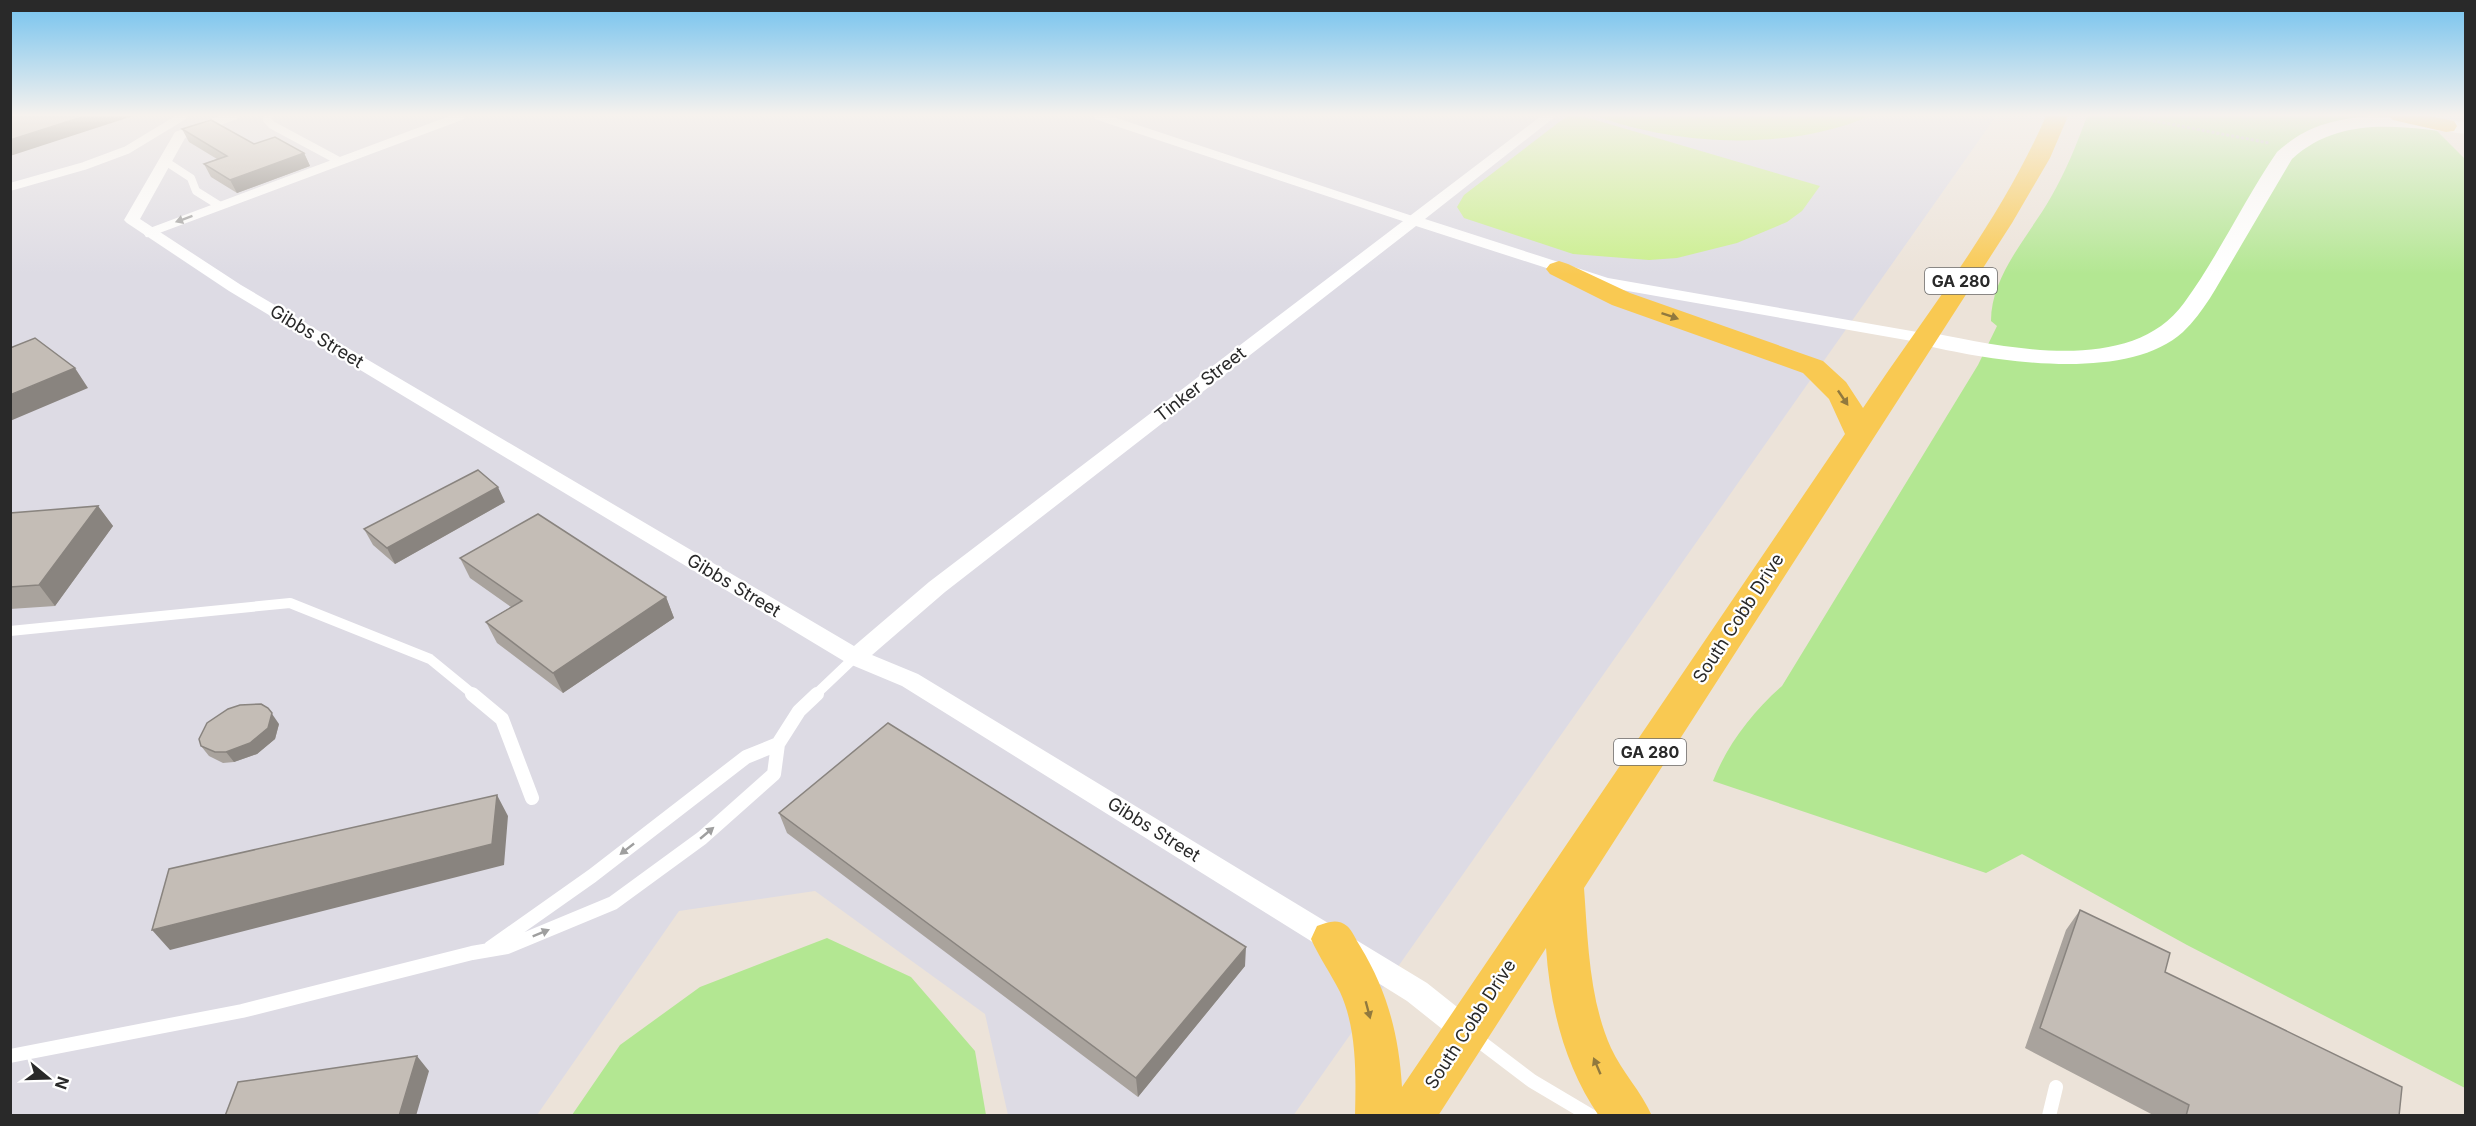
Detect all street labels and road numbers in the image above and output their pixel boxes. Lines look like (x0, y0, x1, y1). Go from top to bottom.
road number: GA 280 (1925, 268, 1997, 294)
street label: Gibbs Street (267, 300, 368, 372)
street label: Tinker Street (1151, 342, 1250, 426)
street label: Gibbs Street (684, 549, 785, 621)
street label: South Cobb Drive (1688, 549, 1788, 687)
road number: GA 280 (1614, 739, 1686, 765)
street label: Gibbs Street (1104, 792, 1204, 866)
street label: South Cobb Drive (1420, 955, 1520, 1093)

